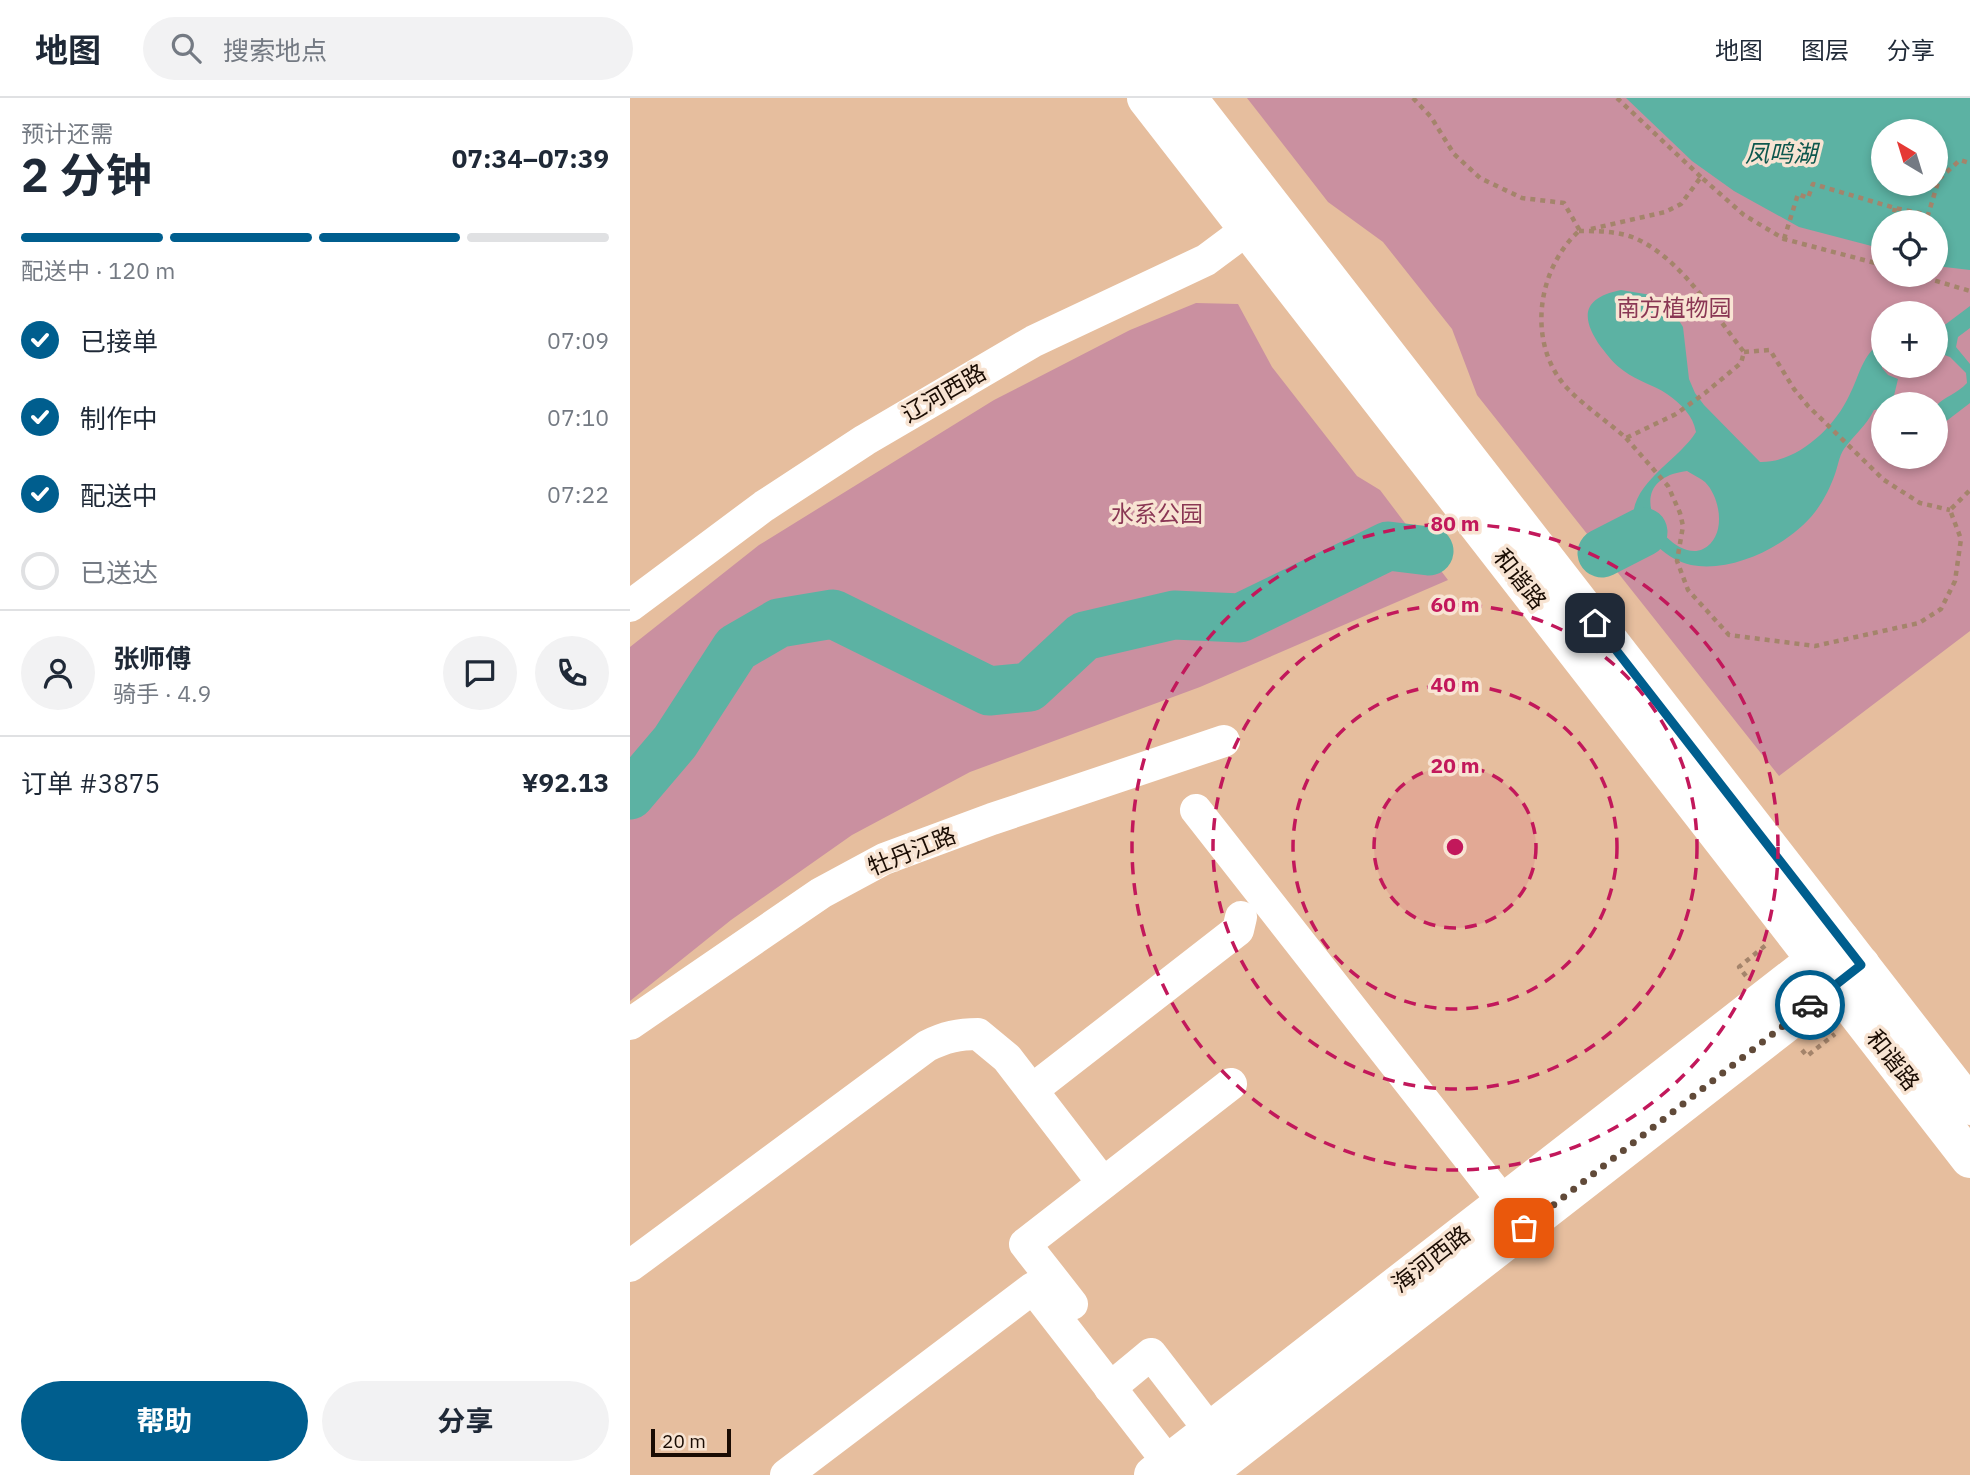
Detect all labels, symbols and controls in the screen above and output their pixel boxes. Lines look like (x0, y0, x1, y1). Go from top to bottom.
search box (143, 17, 633, 80)
text: 地图 (35, 28, 101, 71)
icon: search (167, 29, 205, 67)
text: 搜索地点 (223, 33, 327, 67)
text: 地图 (1715, 34, 1763, 66)
text: 图层 (1801, 34, 1849, 66)
text: 分享 (1887, 34, 1935, 66)
text: 预计还需 (21, 118, 113, 148)
north arrow (1871, 119, 1948, 196)
map controls (1871, 119, 1948, 469)
water label: 凤鸣湖 (1745, 137, 1821, 169)
text: 07:34–07:39 (452, 141, 609, 175)
text: 2 分钟 (21, 145, 151, 205)
button: locate (1871, 210, 1948, 287)
text: 配送中 · 120 m (21, 255, 175, 285)
park label: 南方植物园 (1617, 292, 1732, 322)
button: + (1871, 301, 1948, 378)
icon: check (21, 321, 59, 359)
text: 已接单 (80, 324, 158, 358)
text: 07:09 (547, 325, 609, 355)
street label: 辽河西路 (896, 356, 991, 428)
button: − (1871, 392, 1948, 469)
icon: check (21, 398, 59, 436)
text: 制作中 (80, 401, 158, 435)
text: 07:10 (547, 402, 609, 432)
icon: check (21, 475, 59, 513)
text: 配送中 (80, 478, 158, 512)
text: 07:22 (547, 479, 609, 509)
park label: 水系公园 (1111, 498, 1203, 528)
text: 80 m (1431, 509, 1479, 537)
street label: 和谐路 (1488, 542, 1554, 615)
text: 已送达 (80, 555, 158, 589)
text: 60 m (1431, 590, 1479, 618)
pin (1565, 593, 1625, 653)
icon: home (1576, 604, 1614, 642)
button: person (21, 636, 95, 710)
button: chat (443, 636, 517, 710)
button: phone (535, 636, 609, 710)
text: 张师傅 (113, 641, 191, 675)
text: 40 m (1431, 670, 1479, 698)
text: 骑手 · 4.9 (113, 678, 211, 708)
text: 20 m (1431, 751, 1479, 779)
text: ¥92.13 (522, 765, 609, 799)
text: 订单 #3875 (21, 766, 160, 800)
street label: 牡丹江路 (863, 819, 960, 881)
centre of rings (1443, 835, 1467, 859)
courier (1775, 970, 1845, 1040)
icon: car (1791, 986, 1829, 1024)
street label: 和谐路 (1861, 1023, 1927, 1096)
pin (1494, 1198, 1554, 1258)
icon: bag (1505, 1209, 1543, 1247)
street label: 海河西路 (1385, 1218, 1476, 1298)
button: 帮助 (21, 1381, 308, 1461)
button: 分享 (322, 1381, 609, 1461)
scale bar (651, 1426, 732, 1458)
text: 20 m (662, 1429, 706, 1453)

